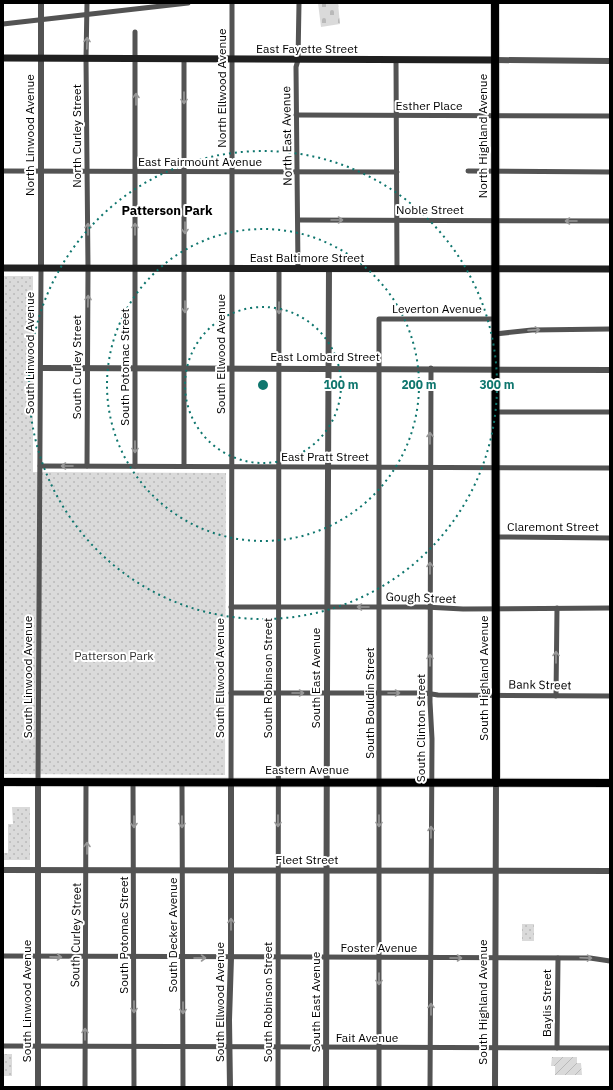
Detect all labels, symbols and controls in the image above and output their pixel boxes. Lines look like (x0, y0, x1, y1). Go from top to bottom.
street label: North Ellwood Avenue (214, 28, 229, 148)
one-way arrow (83, 37, 90, 50)
street label: East Fayette Street (256, 41, 358, 56)
street label: North Highland Avenue (475, 73, 490, 198)
street label: North Linwood Avenue (22, 74, 37, 196)
street label: North Curley Street (69, 84, 84, 188)
street label: North East Avenue (278, 86, 295, 186)
one-way arrow (180, 91, 188, 104)
one-way arrow (132, 93, 140, 106)
street label: Esther Place (395, 98, 463, 113)
street label: East Fairmount Avenue (138, 154, 262, 169)
district label: Patterson Park (121, 202, 213, 219)
street label: Noble Street (396, 202, 464, 217)
one-way arrow (330, 216, 343, 224)
one-way arrow (565, 217, 578, 225)
one-way arrow (181, 221, 189, 234)
one-way arrow (84, 223, 92, 236)
one-way arrow (131, 223, 139, 236)
street label: East Baltimore Street (250, 250, 364, 265)
street label: South Linwood Avenue (22, 291, 37, 414)
street label: South Ellwood Avenue (213, 293, 228, 414)
one-way arrow (84, 295, 92, 308)
one-way arrow (181, 300, 189, 313)
one-way arrow (275, 301, 283, 314)
street label: Leverton Avenue (392, 301, 482, 316)
street label: South Potomac Street (117, 308, 132, 426)
street label: South Curley Street (69, 315, 84, 419)
one-way arrow (527, 326, 540, 334)
street label: East Lombard Street (270, 349, 380, 364)
text: 100 m (323, 377, 359, 392)
text: 200 m (401, 377, 437, 392)
text: 300 m (479, 377, 515, 392)
centre of rings (256, 378, 270, 392)
one-way arrow (426, 432, 434, 445)
one-way arrow (131, 440, 139, 453)
street label: East Pratt Street (281, 449, 369, 464)
one-way arrow (61, 462, 74, 470)
street label: Claremont Street (507, 519, 599, 534)
one-way arrow (426, 562, 434, 575)
street label: Gough Street (385, 589, 457, 606)
one-way arrow (357, 603, 370, 611)
street label: South Linwood Avenue (20, 615, 35, 738)
street label: South Highland Avenue (476, 615, 491, 741)
street label: South Ellwood Avenue (212, 617, 227, 738)
street label: South Robinson Street (260, 618, 275, 738)
street label: South East Avenue (308, 627, 323, 728)
street label: South Bouldin Street (362, 647, 377, 759)
park label: Patterson Park (74, 648, 154, 663)
one-way arrow (552, 651, 560, 664)
one-way arrow (426, 654, 434, 667)
street label: South Clinton Street (413, 674, 428, 782)
street label: Bank Street (508, 676, 572, 693)
one-way arrow (291, 689, 304, 697)
one-way arrow (387, 689, 400, 697)
street label: Eastern Avenue (265, 762, 349, 777)
one-way arrow (274, 814, 282, 827)
one-way arrow (375, 814, 383, 827)
one-way arrow (130, 815, 138, 828)
one-way arrow (178, 815, 186, 828)
one-way arrow (427, 826, 435, 839)
one-way arrow (83, 842, 91, 855)
street label: Fleet Street (275, 852, 339, 867)
street label: South Potomac Street (116, 876, 131, 994)
street label: South Decker Avenue (165, 877, 180, 993)
street label: South Curley Street (67, 883, 84, 987)
one-way arrow (227, 918, 235, 931)
street label: South Linwood Avenue (19, 939, 34, 1062)
street label: South Highland Avenue (475, 939, 490, 1065)
street label: Foster Avenue (341, 940, 418, 955)
street label: South Ellwood Avenue (212, 941, 227, 1062)
street label: South Robinson Street (260, 942, 275, 1062)
street label: South East Avenue (308, 951, 323, 1052)
one-way arrow (49, 953, 62, 961)
one-way arrow (193, 954, 206, 962)
one-way arrow (449, 954, 462, 962)
one-way arrow (579, 954, 592, 962)
street label: Baylis Street (539, 969, 554, 1037)
one-way arrow (375, 972, 383, 985)
one-way arrow (130, 1000, 138, 1013)
one-way arrow (179, 1001, 187, 1014)
one-way arrow (427, 1003, 435, 1016)
one-way arrow (81, 1028, 89, 1041)
street label: Fait Avenue (336, 1030, 399, 1045)

